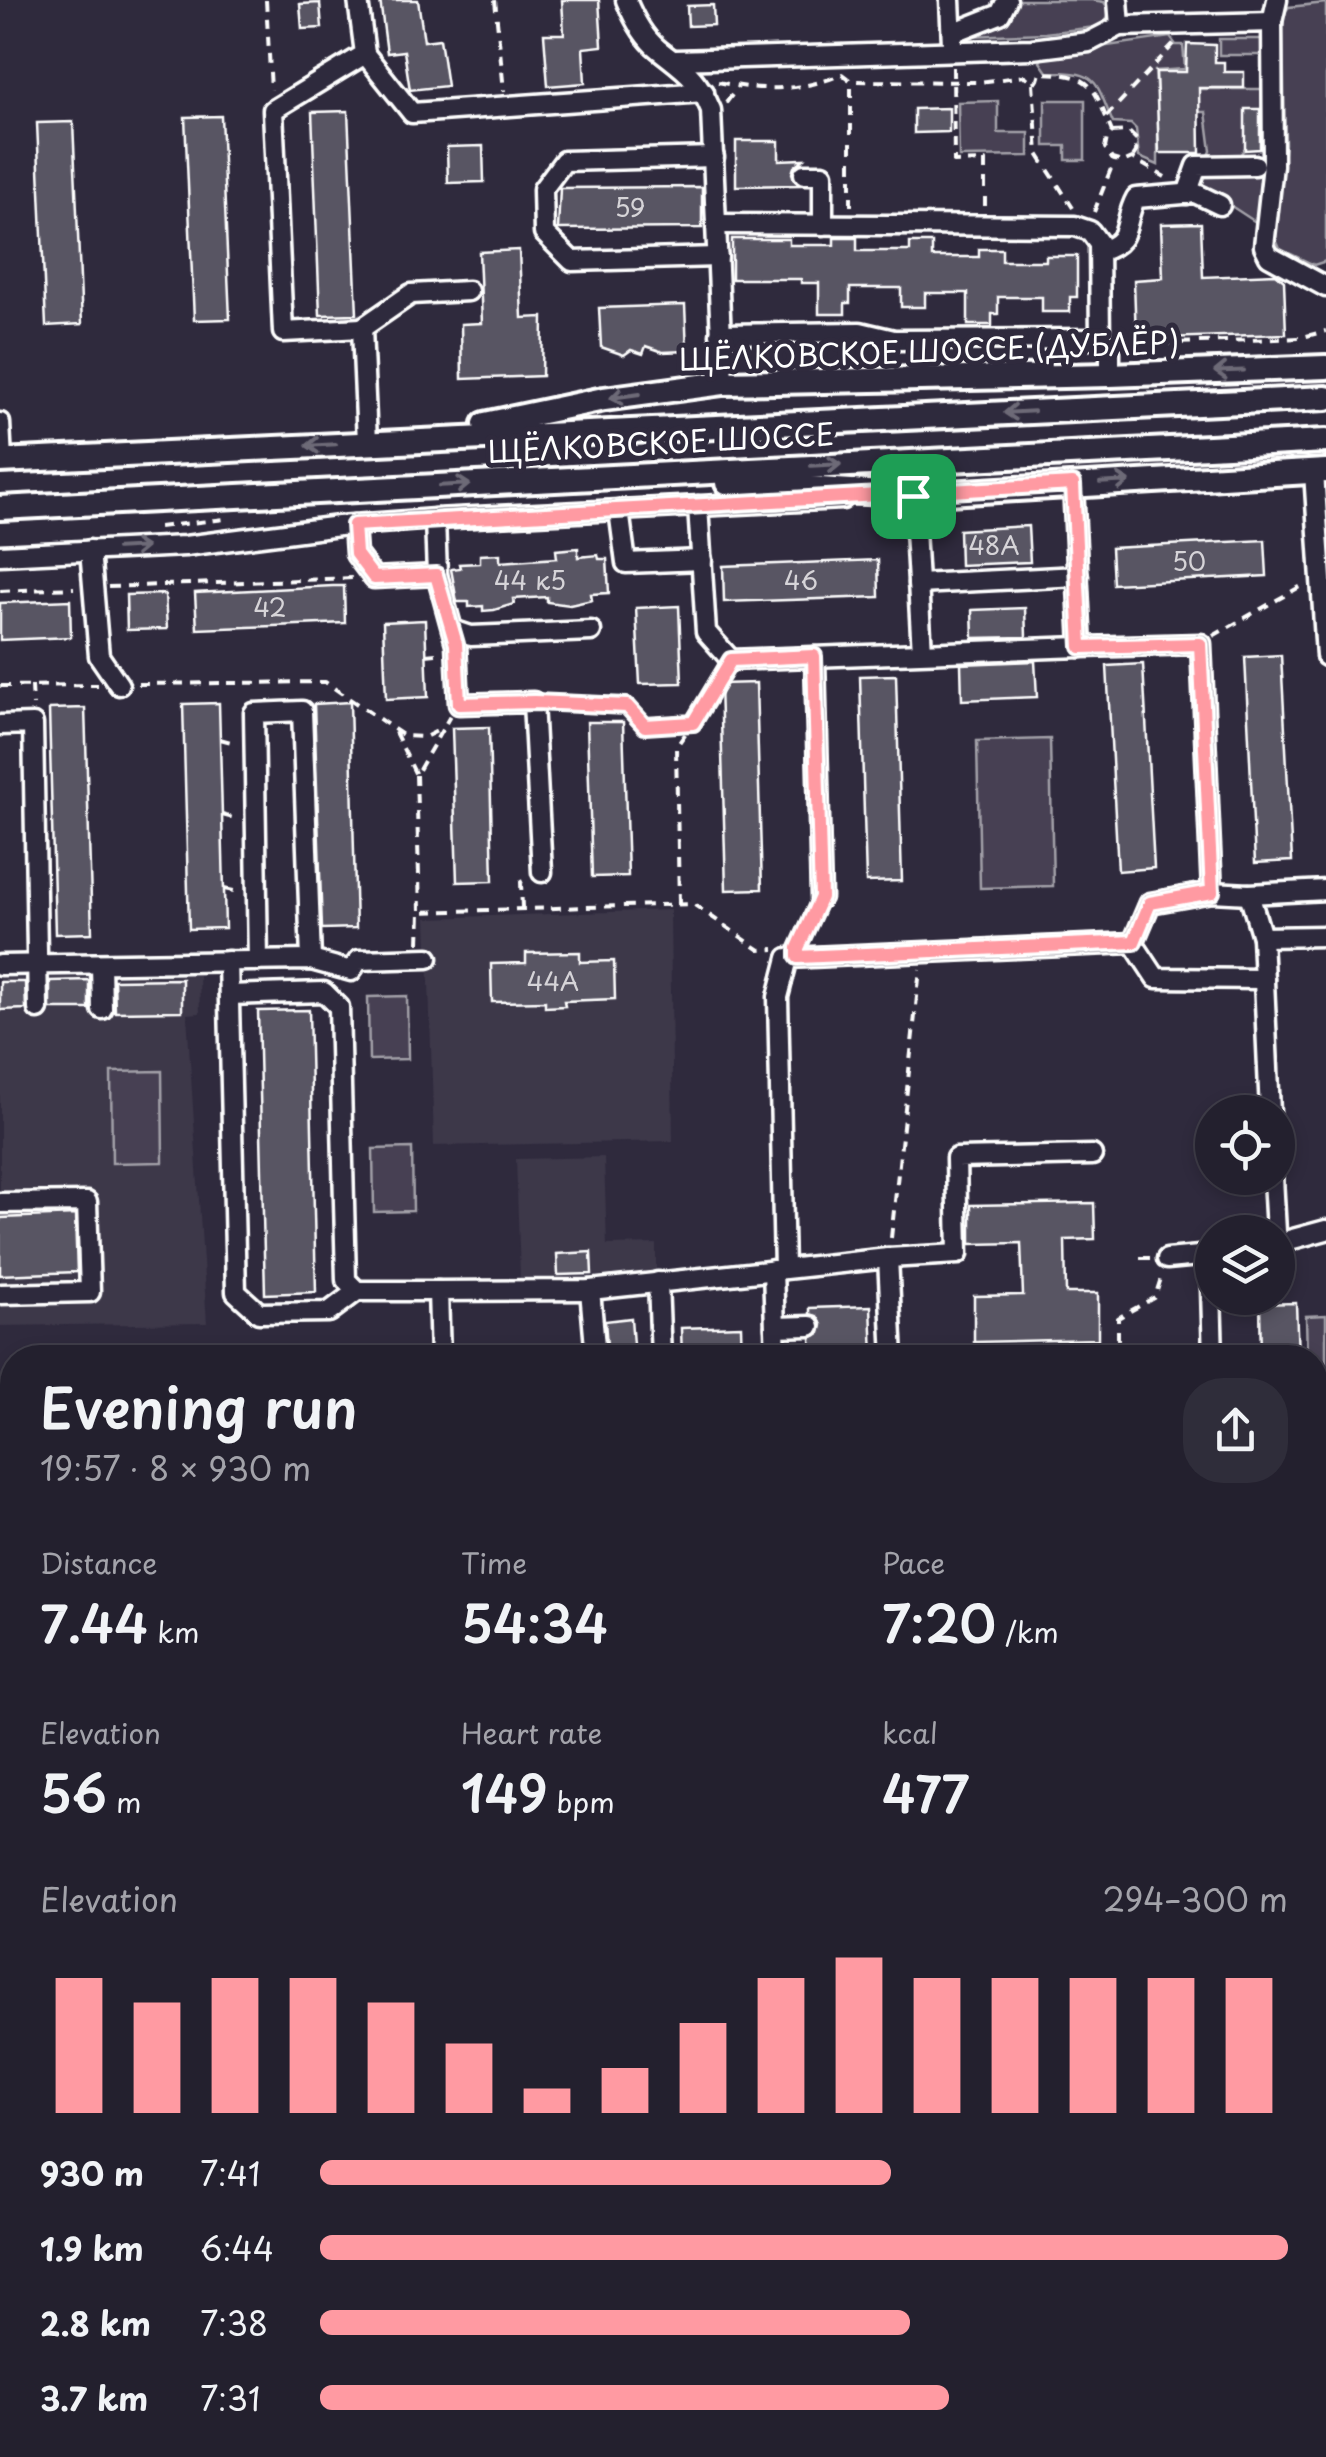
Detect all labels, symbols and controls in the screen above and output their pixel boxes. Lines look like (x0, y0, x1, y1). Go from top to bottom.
house number: 59 (614, 188, 646, 226)
street label: ЩЁЛКОВСКОЕ ШОССЕ (ДУБЛЁР) (678, 318, 1180, 381)
one-way arrow (1213, 361, 1245, 380)
one-way arrow (609, 388, 641, 406)
one-way arrow (1003, 403, 1035, 422)
street label: ЩЁЛКОВСКОЕ ШОССЕ (486, 410, 835, 473)
one-way arrow (305, 436, 337, 455)
pin (871, 454, 956, 539)
one-way arrow (809, 455, 842, 474)
icon: arrive (886, 469, 941, 524)
one-way arrow (1099, 472, 1131, 491)
one-way arrow (439, 475, 471, 494)
house number: 48А (968, 526, 1020, 564)
one-way arrow (116, 538, 148, 557)
house number: 50 (1172, 542, 1206, 580)
house number: 44 к5 (494, 561, 566, 599)
house number: 46 (784, 561, 818, 599)
house number: 42 (253, 588, 287, 626)
house number: 44А (527, 962, 579, 1000)
map controls (1195, 1095, 1295, 1315)
button: locate (1195, 1095, 1295, 1195)
button: layers (1195, 1215, 1295, 1315)
text: Evening run (40, 1365, 358, 1448)
button: share (1183, 1378, 1288, 1483)
text: 19:57 · 8 × 930 m (40, 1444, 311, 1492)
text: Distance (40, 1541, 158, 1584)
text: Time (461, 1541, 527, 1584)
text: Pace (882, 1541, 945, 1584)
text: 7.44 (40, 1584, 148, 1660)
text: 54:34 (461, 1584, 608, 1660)
text: 7:20 (882, 1584, 996, 1660)
text: km (148, 1610, 199, 1653)
text: /km (996, 1610, 1059, 1653)
text: Elevation (40, 1711, 161, 1754)
text: Heart rate (461, 1711, 602, 1754)
text: kcal (882, 1711, 938, 1754)
text: 56 (40, 1754, 107, 1830)
text: 149 (461, 1754, 548, 1830)
text: 477 (882, 1754, 969, 1830)
text: m (107, 1780, 142, 1823)
text: bpm (548, 1780, 615, 1823)
text: Elevation (40, 1875, 178, 1923)
text: 294–300 m (1102, 1875, 1288, 1923)
text: 930 m (40, 2149, 144, 2197)
text: 7:41 (200, 2149, 260, 2197)
text: 1.9 km (40, 2224, 144, 2272)
text: 6:44 (200, 2224, 274, 2272)
text: 2.8 km (40, 2299, 151, 2347)
text: 7:38 (200, 2299, 268, 2347)
text: 3.7 km (40, 2374, 148, 2422)
text: 7:31 (200, 2374, 260, 2422)

